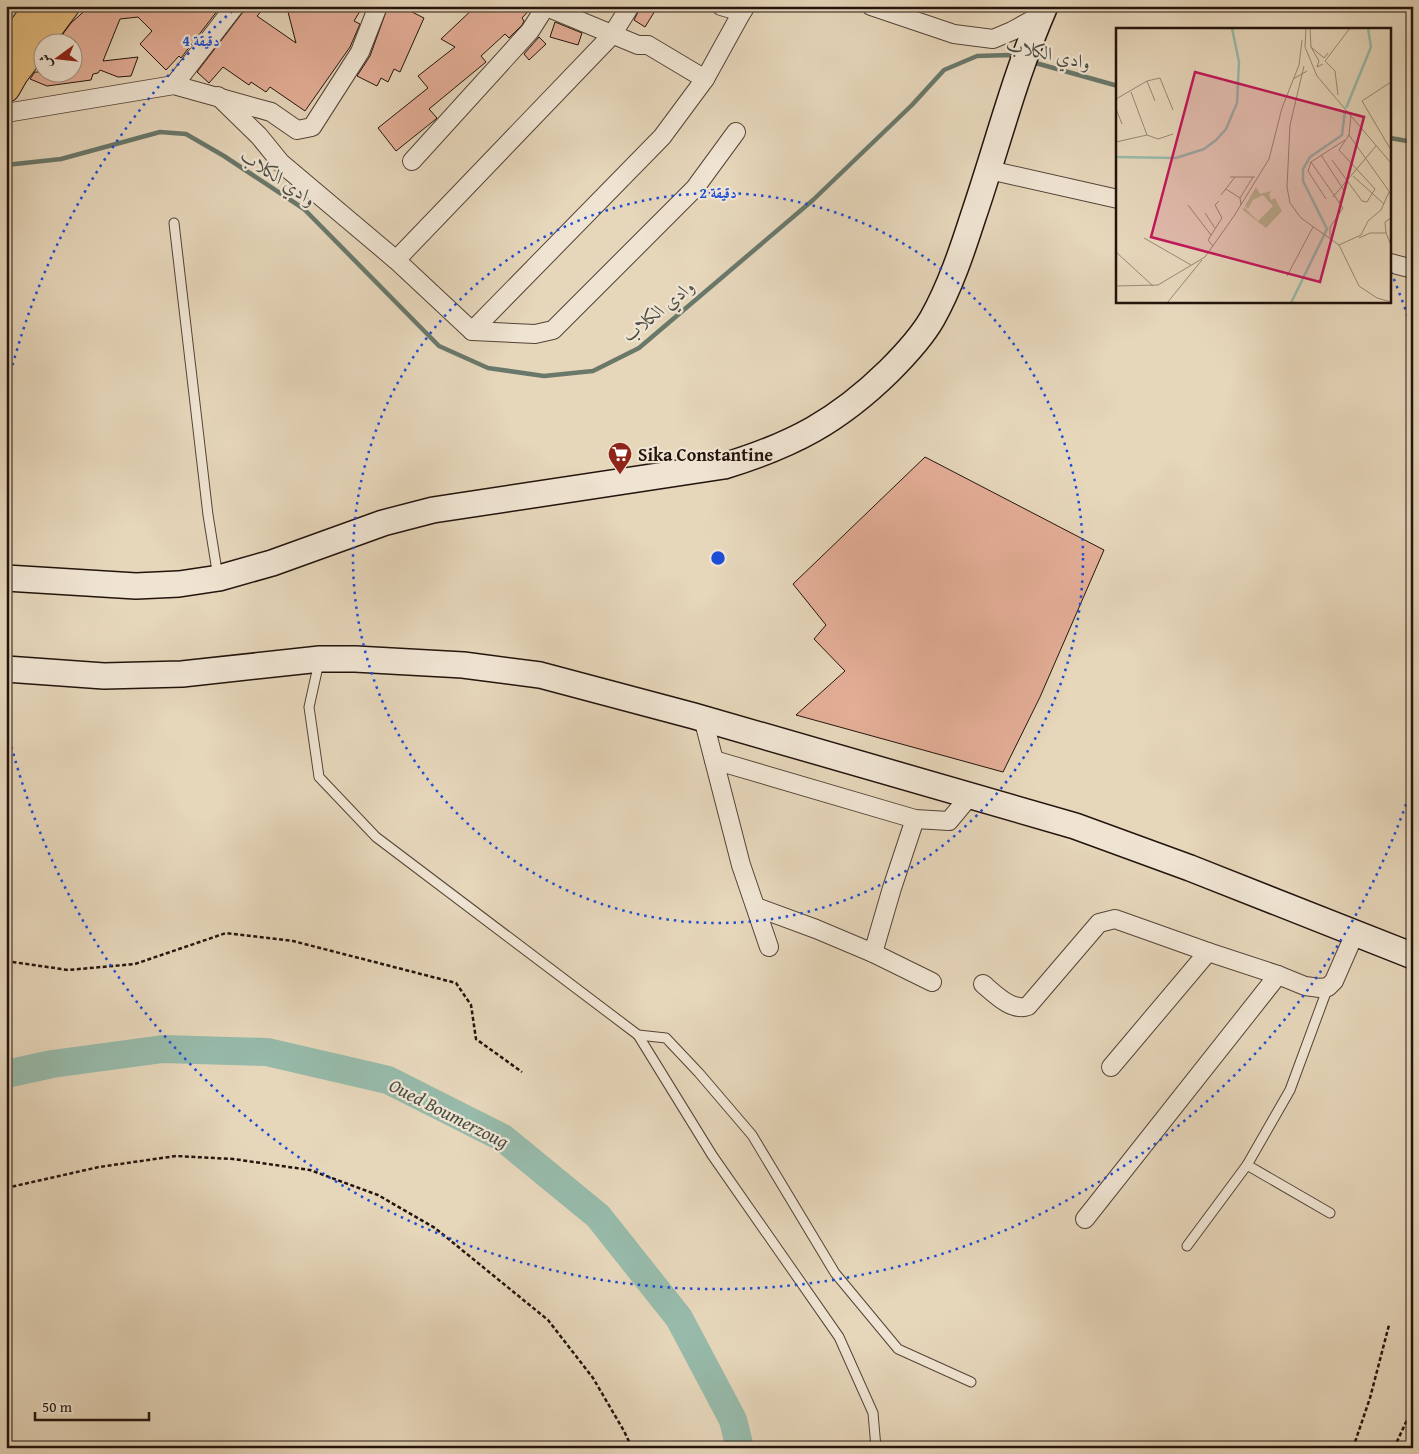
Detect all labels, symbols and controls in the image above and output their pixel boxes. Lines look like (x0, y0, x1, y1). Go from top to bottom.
inset map (1116, 28, 1392, 302)
text: 4 دقيقة (182, 30, 220, 51)
water label: وادي الكلاب (1003, 30, 1094, 78)
north arrow (32, 32, 82, 82)
text: ش (34, 52, 57, 71)
water label: وادي الكلاب (234, 141, 323, 214)
text: 2 دقيقة (699, 182, 737, 203)
water label: وادي الكلاب (616, 272, 702, 350)
supermarket icon: Sika Constantine (607, 441, 633, 475)
place label: Sika Constantine (638, 441, 773, 468)
centre of rings (709, 549, 727, 567)
water label: Oued Boumerzoug (384, 1071, 514, 1155)
scale bar (35, 1389, 149, 1421)
text: 50 m (42, 1396, 73, 1417)

